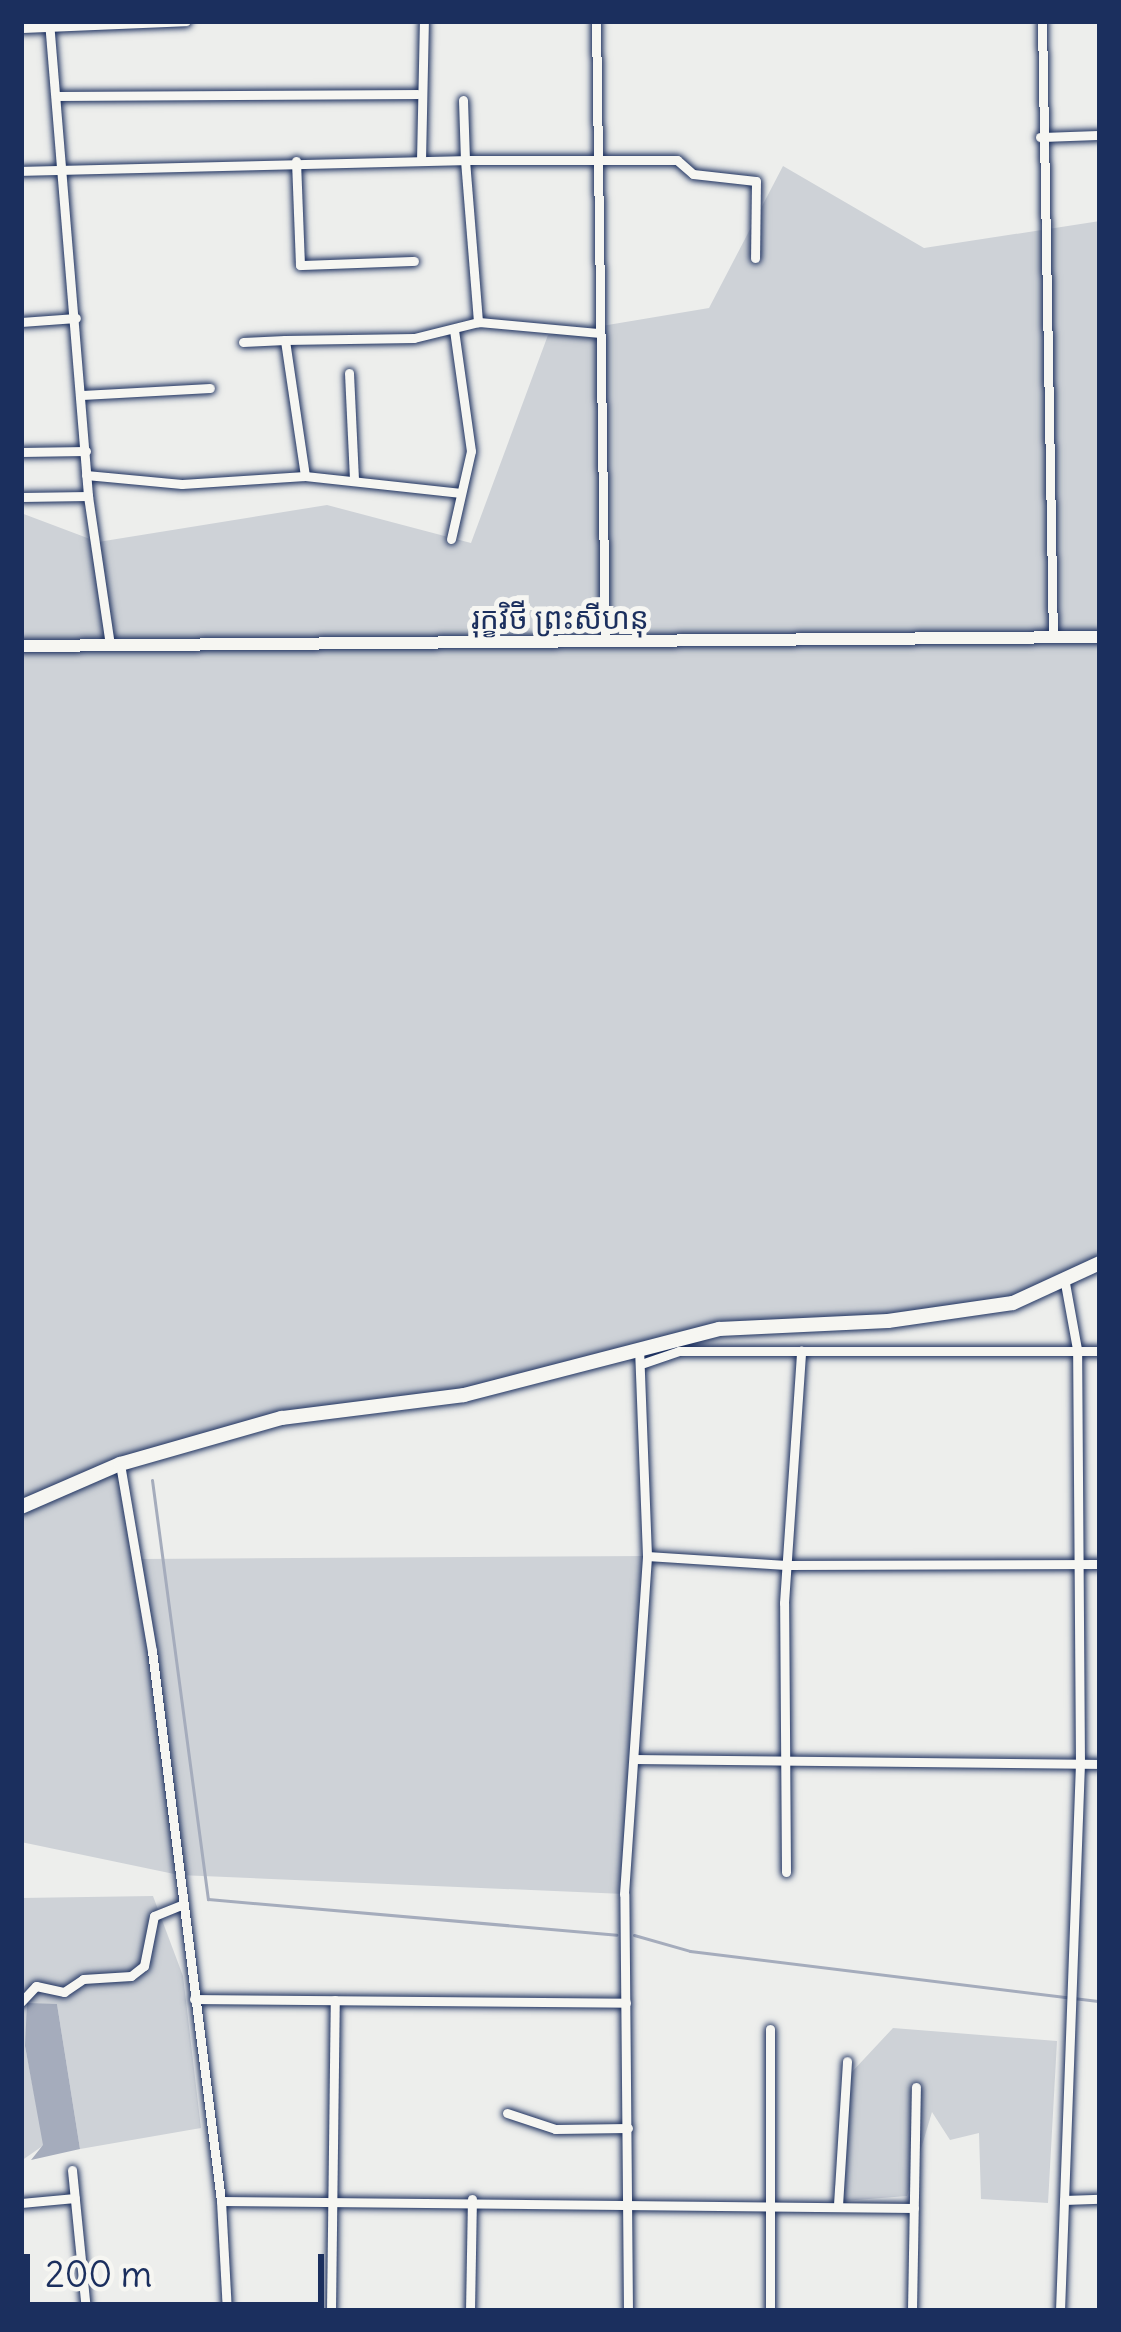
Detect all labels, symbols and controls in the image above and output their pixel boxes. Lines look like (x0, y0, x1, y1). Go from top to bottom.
street label: រុក្ខវិថី ព្រះសីហនុ (471, 600, 649, 636)
scale bar (30, 2230, 330, 2304)
text: 200 m (45, 2252, 152, 2297)

